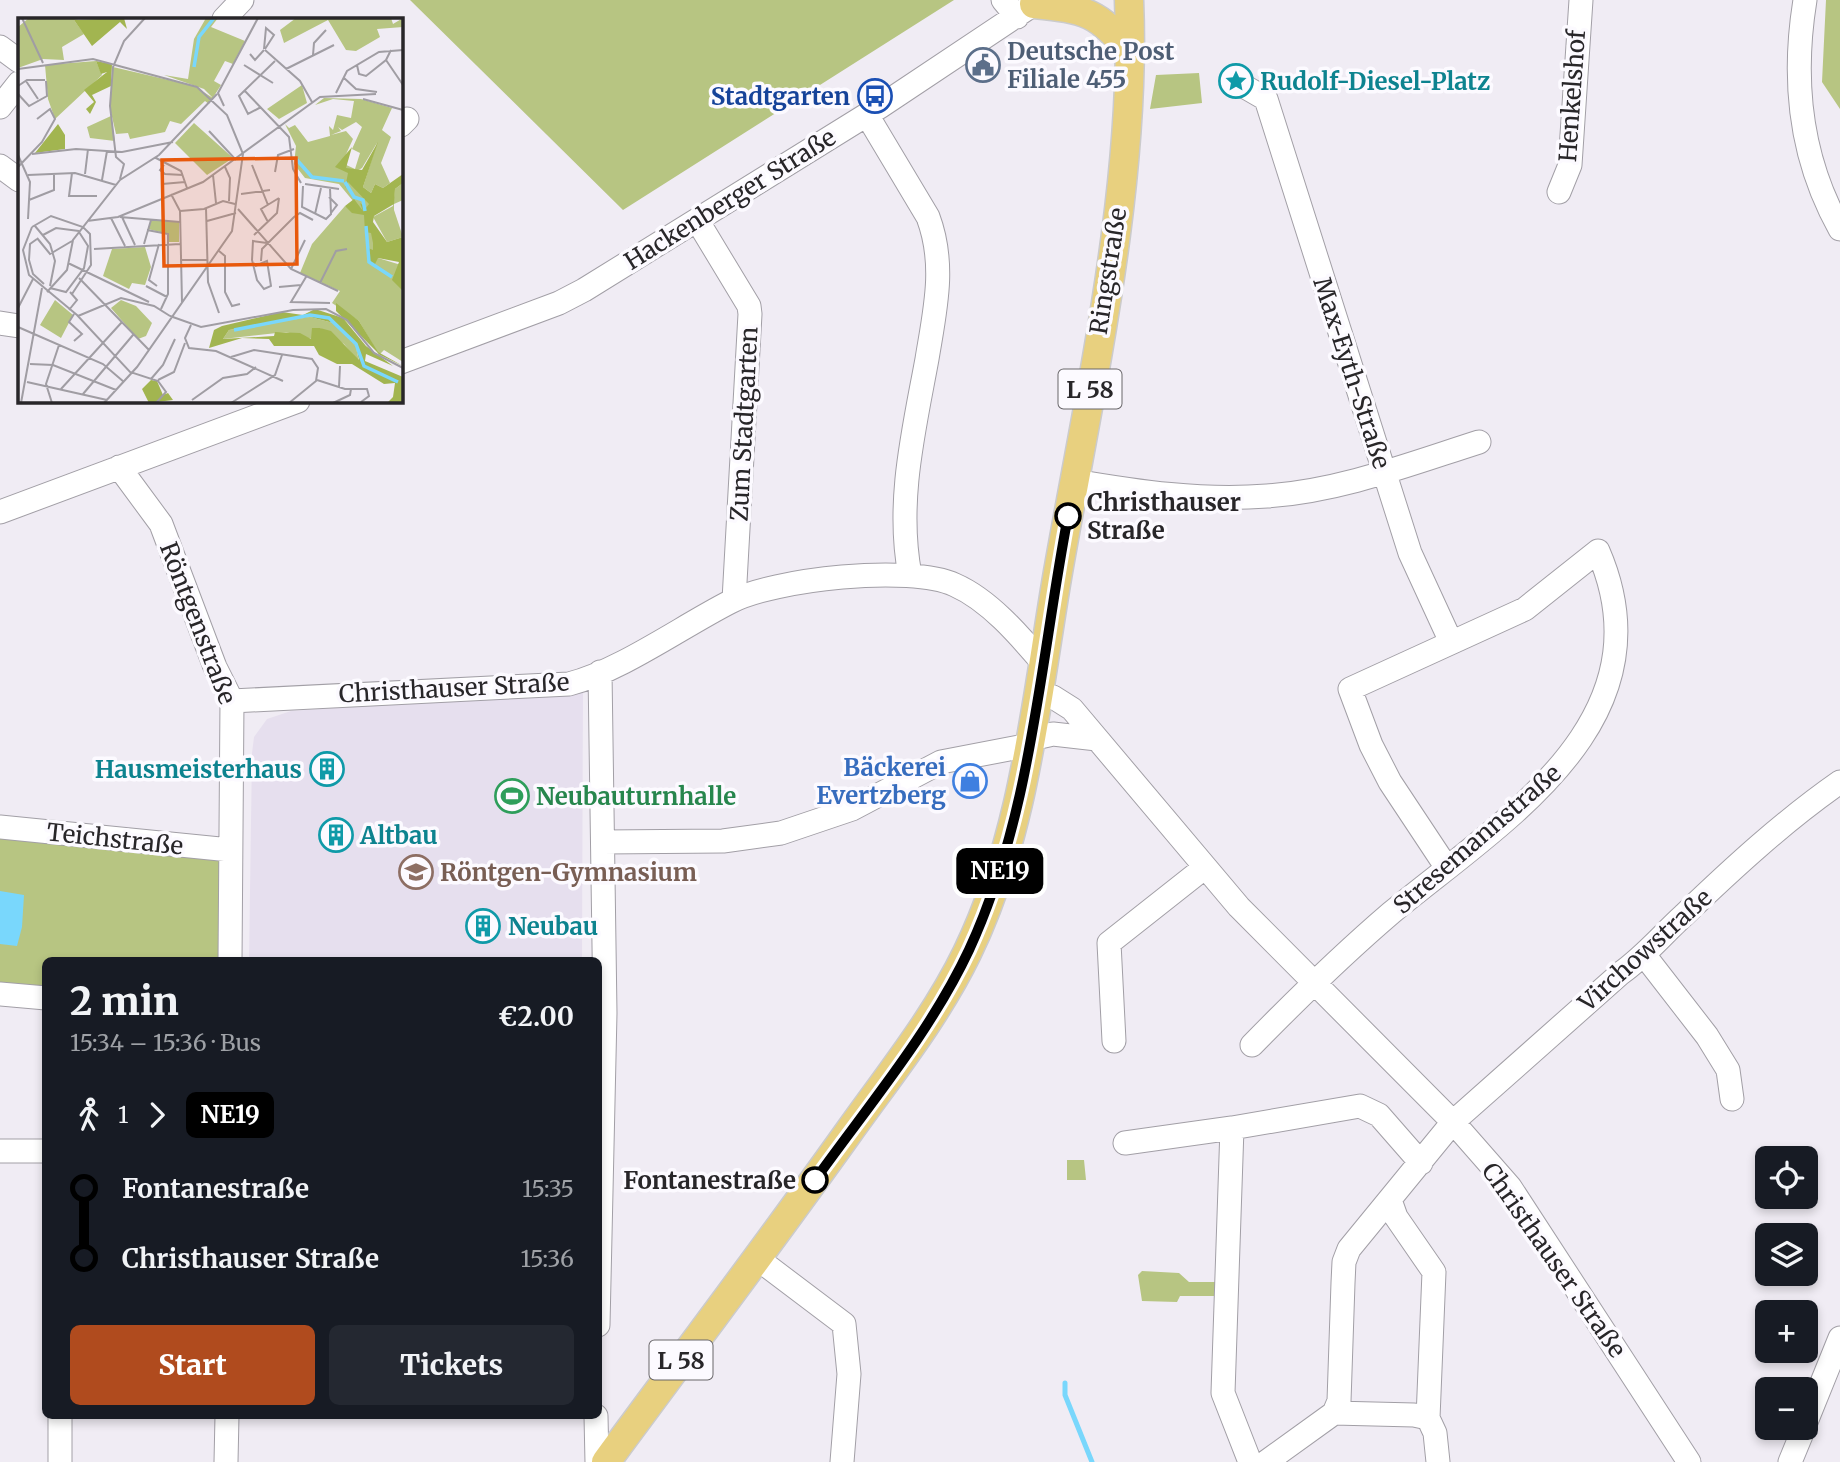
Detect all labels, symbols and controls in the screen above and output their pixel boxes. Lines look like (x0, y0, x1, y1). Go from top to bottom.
inset map (18, 18, 402, 402)
street label: Henkelshof (1552, 28, 1592, 163)
place label: Deutsche Post Filiale 455 (1007, 36, 1175, 95)
public building icon: Deutsche Post Filiale 455 (964, 46, 1002, 84)
place icon: Rudolf-Diesel-Platz (1217, 62, 1255, 100)
place label: Rudolf-Diesel-Platz (1260, 66, 1490, 97)
bus stop icon: Stadtgarten (856, 77, 894, 115)
place label: Stadtgarten (711, 81, 850, 112)
street label: Hackenberger Straße (619, 121, 841, 277)
street label: Ringstraße (1083, 205, 1133, 337)
street label: Max-Eyth-Straße (1306, 273, 1398, 473)
street label: Zum Stadtgarten (723, 326, 765, 522)
road number: L 58 (1058, 370, 1122, 408)
place label: Christhauser Straße (1087, 487, 1241, 546)
marker: Christhauser Straße (1055, 503, 1081, 529)
street label: Röntgenstraße (153, 538, 243, 708)
street label: Christhauser Straße (338, 666, 570, 710)
building icon: Hausmeisterhaus (308, 750, 346, 788)
place label: Bäckerei Evertzberg (816, 752, 946, 811)
place label: Hausmeisterhaus (95, 754, 302, 785)
street label: Stresemannstraße (1387, 758, 1567, 920)
shop icon: Bäckerei Evertzberg (951, 762, 989, 800)
sports icon: Neubauturnhalle (493, 777, 531, 815)
place label: Neubauturnhalle (536, 781, 736, 812)
street label: Teichstraße (45, 816, 185, 862)
building icon: Altbau (317, 816, 355, 854)
place label: Altbau (359, 820, 438, 851)
line badge: NE19 (951, 848, 1049, 894)
school or university icon: Röntgen-Gymnasium (397, 853, 435, 891)
text: NE19 (970, 855, 1030, 886)
place label: Röntgen-Gymnasium (440, 857, 697, 888)
street label: Virchowstraße (1571, 882, 1718, 1019)
building icon: Neubau (464, 907, 502, 945)
place label: Neubau (508, 911, 598, 942)
text: 2 min (70, 978, 179, 1025)
text: €2.00 (498, 1000, 574, 1033)
text: 15:34 – 15:36 · Bus (70, 1028, 261, 1057)
icon: walk (70, 1096, 108, 1134)
icon: forward (138, 1096, 176, 1134)
text: NE19 (200, 1099, 260, 1130)
text: 1 (118, 1100, 128, 1129)
map controls (1755, 1146, 1818, 1440)
button: locate (1755, 1146, 1818, 1209)
street label: Christhauser Straße (1475, 1157, 1633, 1363)
place label: Fontanestraße (623, 1165, 796, 1196)
marker: Fontanestraße (802, 1167, 828, 1193)
text: Fontanestraße (122, 1172, 309, 1205)
text: 15:35 (522, 1174, 574, 1203)
button: layers (1755, 1223, 1818, 1286)
text: Christhauser Straße (122, 1242, 379, 1275)
text: 15:36 (520, 1244, 574, 1273)
button: + (1755, 1300, 1818, 1363)
button: Start (70, 1325, 315, 1405)
button: Tickets (329, 1325, 574, 1405)
road number: L 58 (650, 1340, 712, 1380)
button: − (1755, 1377, 1818, 1440)

